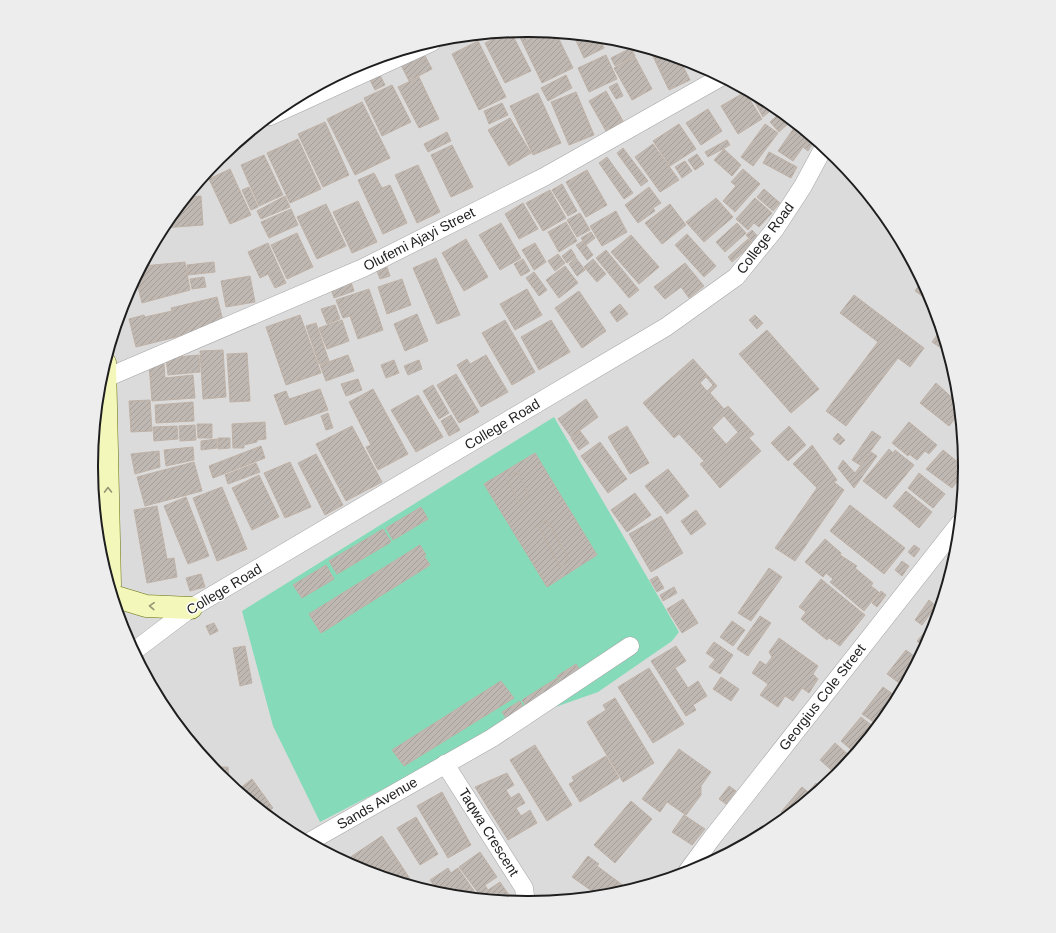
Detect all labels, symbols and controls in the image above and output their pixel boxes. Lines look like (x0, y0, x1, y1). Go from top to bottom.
street label: College Road (733, 199, 797, 277)
street label: Olufemi Ajayi Street (361, 204, 477, 274)
street label: College Road (462, 395, 542, 453)
one-way arrow (104, 487, 112, 493)
street label: College Road (184, 560, 264, 618)
one-way arrow (149, 602, 155, 610)
street label: Georgius Cole Street (775, 640, 869, 753)
street label: Sands Avenue (334, 773, 420, 832)
street label: Taqwa Crescent (456, 785, 522, 879)

